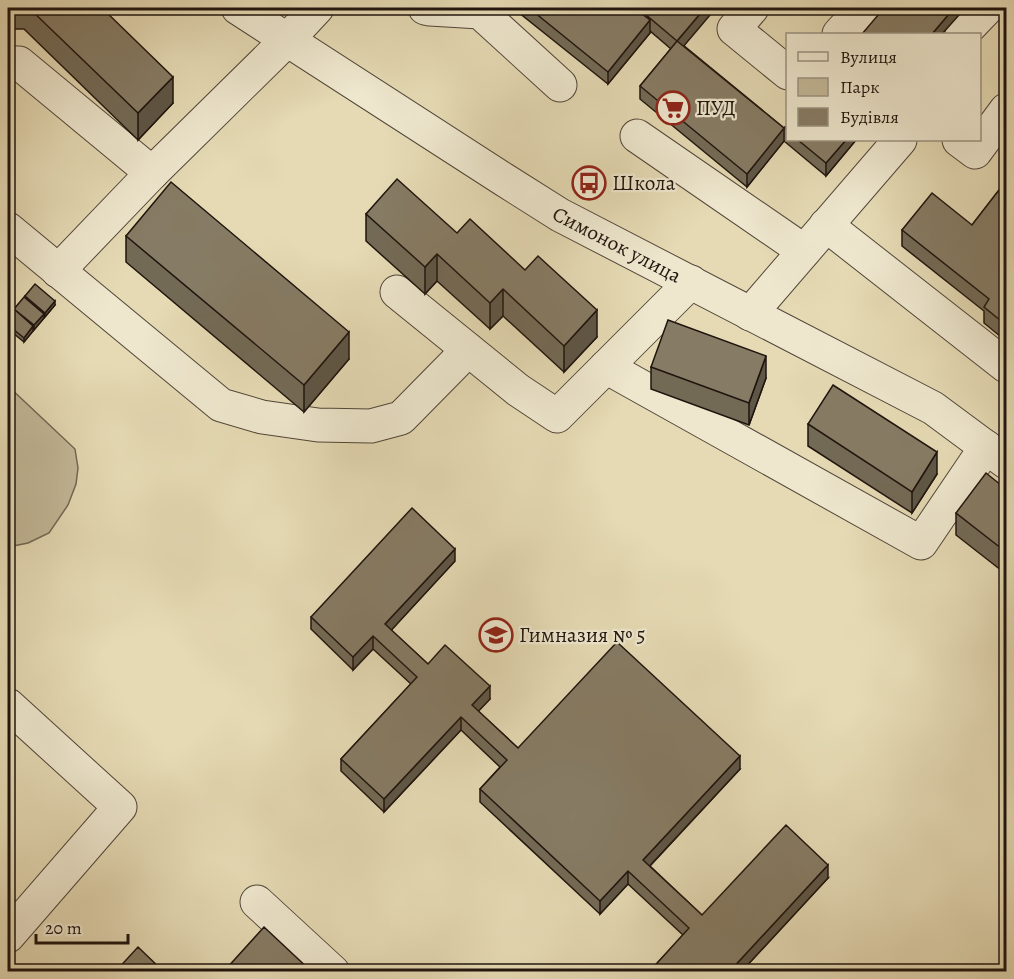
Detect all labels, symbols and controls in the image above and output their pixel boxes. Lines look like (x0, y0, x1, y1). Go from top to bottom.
legend (786, 33, 981, 141)
text: Вулиця (840, 45, 897, 69)
text: Парк (840, 75, 880, 99)
supermarket icon: ПУД (655, 90, 691, 126)
place label: ПУД (696, 94, 736, 122)
text: Будівля (840, 105, 899, 129)
bus stop icon: Школа (571, 165, 607, 201)
place label: Школа (612, 169, 676, 197)
street label: Симонок улица (547, 200, 687, 290)
school or university icon: Гимназия № 5 (478, 617, 514, 653)
place label: Гимназия № 5 (519, 621, 646, 649)
scale bar (36, 907, 128, 945)
text: 20 m (45, 916, 82, 940)

